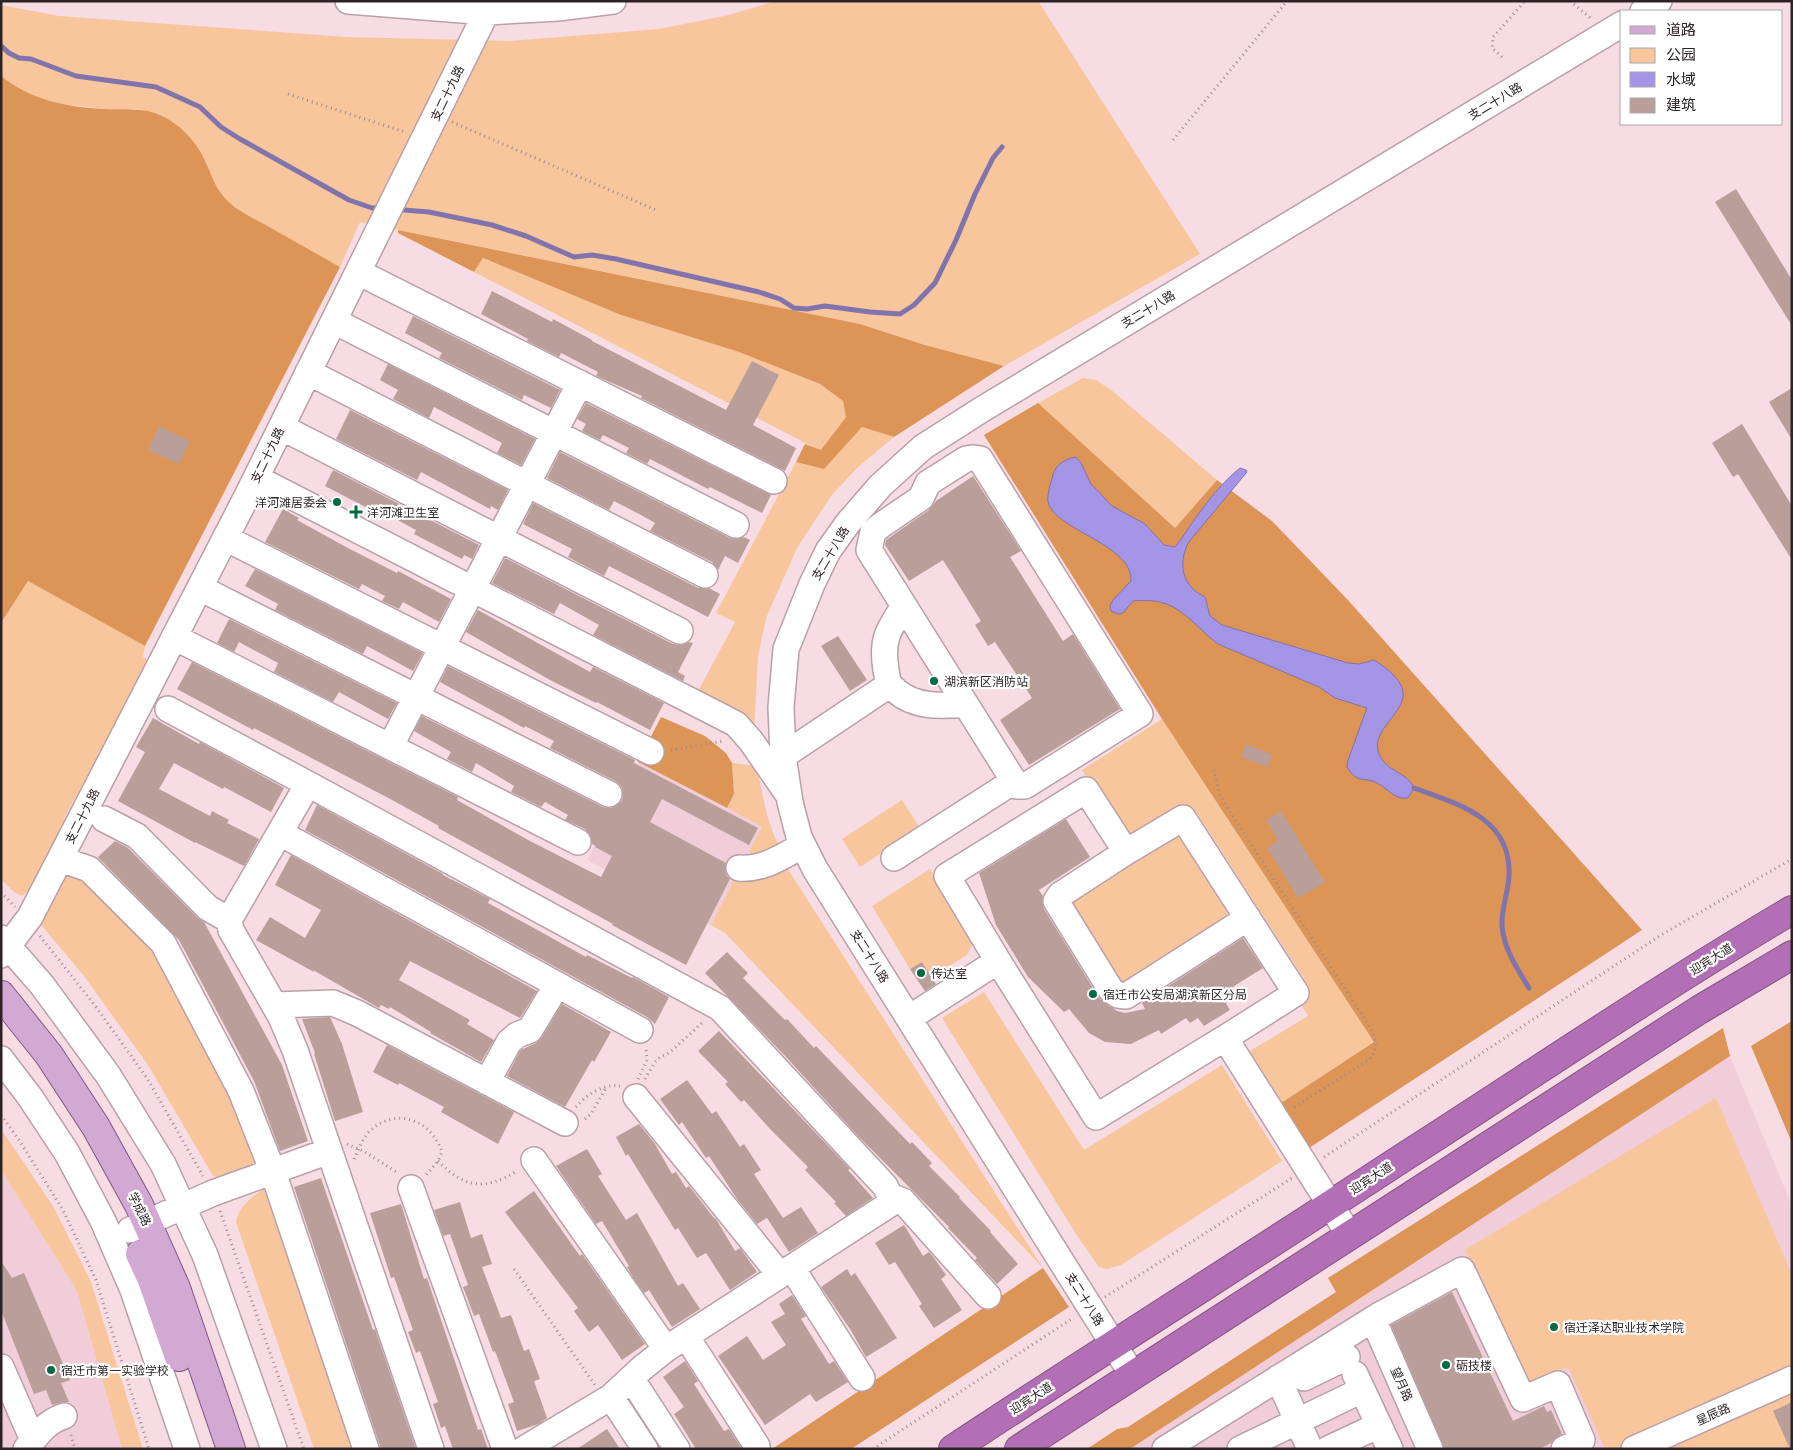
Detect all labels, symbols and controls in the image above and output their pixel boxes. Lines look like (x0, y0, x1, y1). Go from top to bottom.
legend (1620, 10, 1783, 125)
text: 道路 (1666, 18, 1696, 41)
text: 公园 (1666, 43, 1696, 66)
street label: 支二十九路 (425, 62, 469, 124)
text: 水域 (1666, 68, 1696, 91)
street label: 支二十八路 (1464, 77, 1526, 125)
text: 建筑 (1666, 93, 1696, 116)
street label: 支二十八路 (1117, 285, 1179, 333)
street label: 支二十九路 (245, 424, 289, 486)
place label: 洋河滩居委会 (255, 493, 327, 512)
marker: 洋河滩居委会 (331, 496, 343, 508)
place label: 洋河滩卫生室 (367, 503, 439, 522)
marker: 洋河滩卫生室 (349, 505, 363, 519)
street label: 支二十八路 (806, 522, 854, 584)
place label: 湖滨新区消防站 (944, 672, 1028, 691)
marker: 湖滨新区消防站 (928, 675, 940, 687)
street label: 支二十九路 (60, 785, 104, 847)
street label: 支二十八路 (846, 926, 894, 986)
street label: 迎宾大道 (1686, 938, 1736, 980)
place label: 传达室 (931, 964, 967, 983)
marker: 传达室 (915, 967, 927, 979)
place label: 宿迁市公安局湖滨新区分局 (1103, 985, 1247, 1004)
marker: 宿迁市公安局湖滨新区分局 (1087, 988, 1099, 1000)
street label: 迎宾大道 (1346, 1157, 1396, 1199)
street label: 学成路 (124, 1189, 156, 1229)
street label: 支二十八路 (1061, 1269, 1109, 1329)
place label: 宿迁泽达职业技术学院 (1564, 1318, 1684, 1337)
marker: 宿迁泽达职业技术学院 (1548, 1321, 1560, 1333)
place label: 砺技楼 (1456, 1356, 1492, 1375)
marker: 砺技楼 (1440, 1359, 1452, 1371)
place label: 宿迁市第一实验学校 (61, 1361, 169, 1380)
marker: 宿迁市第一实验学校 (45, 1364, 57, 1376)
street label: 望月路 (1386, 1364, 1418, 1404)
street label: 迎宾大道 (1006, 1377, 1056, 1419)
street label: 星辰路 (1693, 1398, 1733, 1430)

